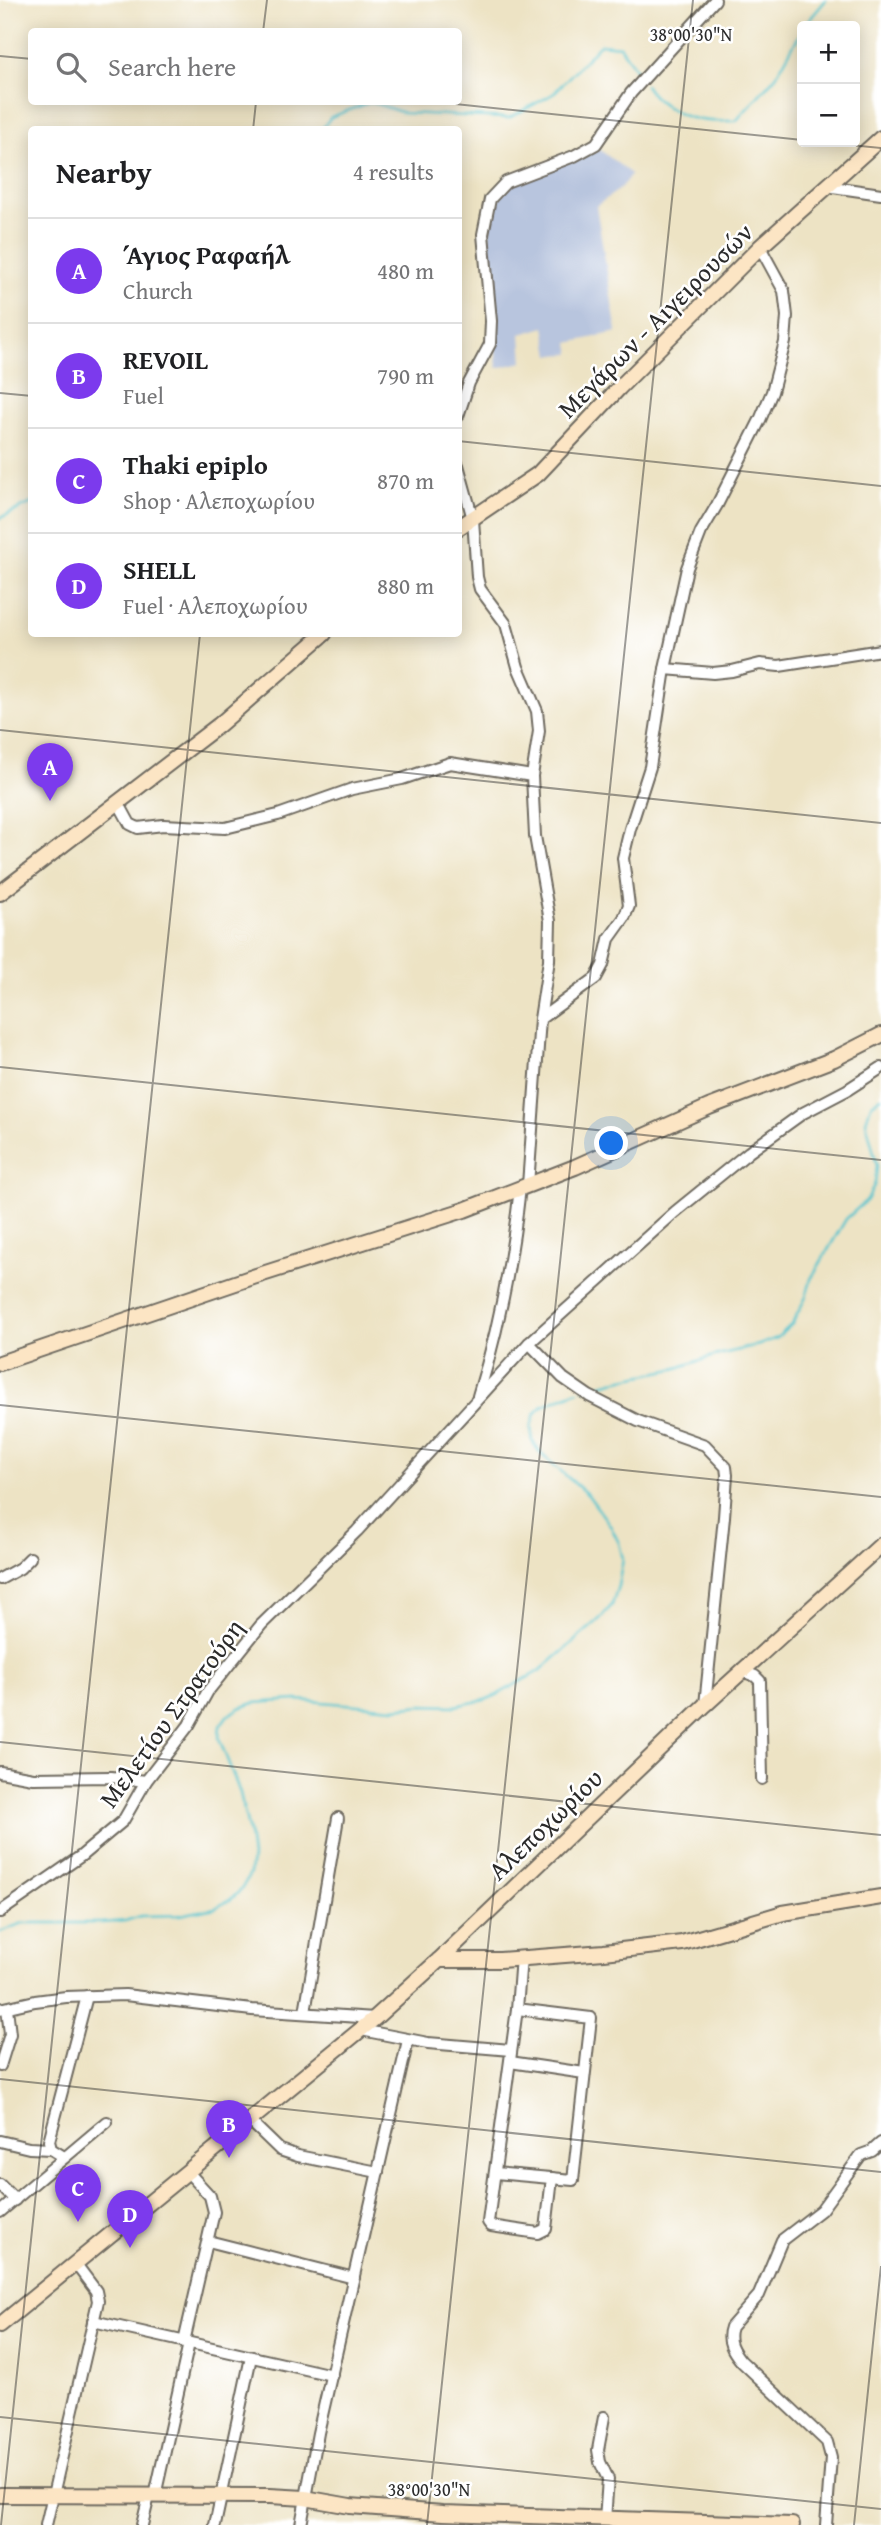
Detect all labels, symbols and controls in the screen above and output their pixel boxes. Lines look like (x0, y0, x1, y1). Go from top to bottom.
text: 38°00'30"N (650, 21, 733, 48)
map controls (797, 21, 860, 147)
button: + (797, 21, 860, 84)
search box (28, 28, 462, 105)
text: Search here (108, 47, 236, 86)
icon: search (52, 48, 90, 86)
button: − (797, 84, 860, 147)
text: Nearby (56, 150, 152, 194)
text: 4 results (353, 155, 434, 188)
street label: Μεγάρων - Αιγειρουσών (548, 213, 762, 427)
text: Άγιος Ραφαήλ (123, 235, 291, 274)
text: A (72, 254, 86, 287)
text: 480 m (377, 254, 434, 287)
text: Church (123, 274, 193, 307)
text: REVOIL (123, 340, 208, 379)
text: B (72, 359, 86, 392)
text: 790 m (377, 359, 434, 392)
text: Fuel (123, 379, 164, 412)
text: Thaki epiplo (123, 445, 268, 484)
text: C (72, 464, 86, 497)
text: 870 m (377, 464, 434, 497)
text: Shop · Αλεποχωρίου (123, 484, 315, 517)
text: SHELL (123, 550, 196, 589)
text: D (72, 569, 86, 602)
text: 880 m (377, 569, 434, 602)
text: Fuel · Αλεποχωρίου (123, 589, 308, 622)
pin: A (27, 743, 73, 801)
your location (594, 1126, 628, 1160)
street label: Μελετίου Στρατούρη (89, 1610, 253, 1816)
street label: Αλεποχωρίου (479, 1759, 611, 1889)
pin: B (206, 2100, 252, 2158)
pin: C (55, 2164, 101, 2222)
pin: D (107, 2190, 153, 2248)
text: 38°00'30"N (388, 2476, 471, 2503)

